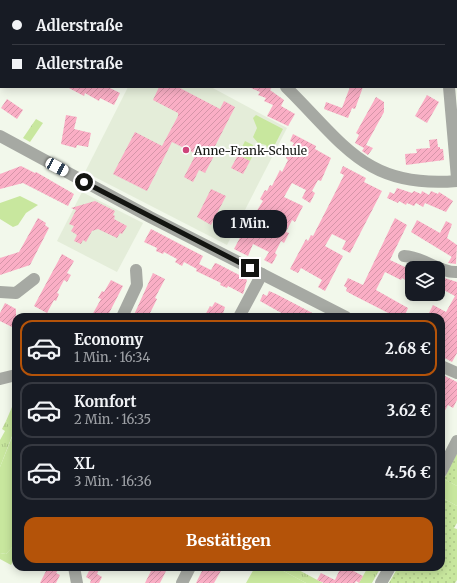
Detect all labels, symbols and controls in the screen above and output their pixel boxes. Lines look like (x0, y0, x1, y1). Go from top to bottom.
text: Adlerstraße (36, 16, 123, 35)
text: Adlerstraße (36, 54, 123, 73)
place label: Anne-Frank-Schule (193, 143, 307, 158)
marker: Anne-Frank-Schule (181, 145, 191, 155)
car (44, 156, 70, 178)
route start (75, 173, 93, 191)
callout: 1 Min. (213, 210, 287, 238)
text: 1 Min. (231, 215, 269, 232)
route end (241, 259, 259, 277)
map controls (405, 261, 445, 301)
button: layers (405, 261, 445, 301)
icon: car (26, 330, 62, 366)
text: Economy (74, 330, 143, 349)
text: 2.68 € (385, 339, 431, 358)
text: 1 Min. · 16:34 (74, 349, 150, 366)
icon: car (26, 392, 62, 428)
text: Komfort (74, 392, 137, 411)
text: 3.62 € (387, 401, 431, 420)
text: 2 Min. · 16:35 (74, 411, 151, 428)
icon: car (26, 454, 62, 490)
text: XL (74, 454, 95, 473)
text: 4.56 € (385, 463, 431, 482)
text: 3 Min. · 16:36 (74, 473, 152, 490)
button: Bestätigen (24, 517, 433, 563)

